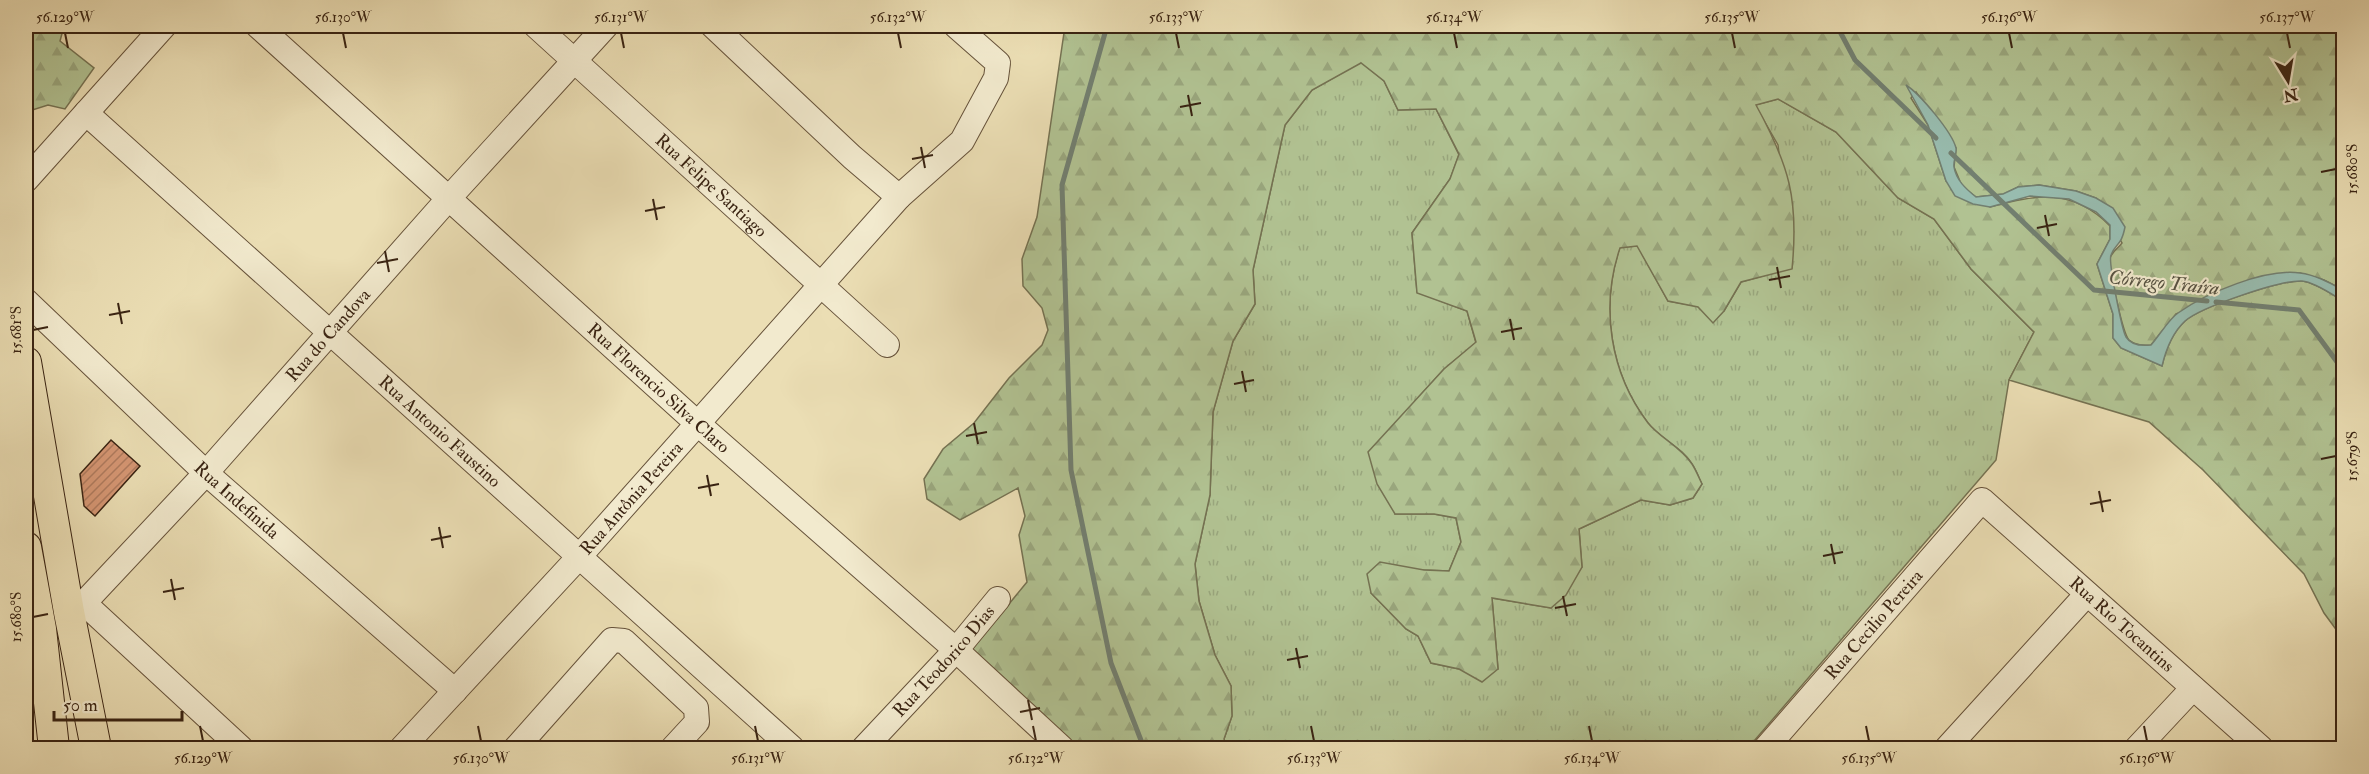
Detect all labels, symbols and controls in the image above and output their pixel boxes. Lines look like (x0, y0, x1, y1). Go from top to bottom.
text: 56.129°W (36, 8, 95, 27)
text: 56.130°W (315, 8, 372, 27)
text: 56.131°W (594, 8, 649, 27)
text: 56.132°W (870, 8, 927, 27)
text: 56.133°W (1149, 8, 1204, 27)
text: 56.134°W (1426, 8, 1483, 27)
text: 56.135°W (1704, 8, 1760, 27)
text: 56.136°W (1981, 8, 2038, 27)
text: 56.137°W (2259, 8, 2316, 27)
north arrow (2258, 51, 2318, 111)
text: N (2281, 83, 2301, 106)
street label: Rua Felipe Santiago (650, 129, 772, 243)
text: 15.680°S (2343, 144, 2362, 194)
water label: Córrego Traíra (2107, 264, 2220, 301)
street label: Rua do Candova (281, 283, 376, 387)
text: 15.681°S (7, 306, 26, 354)
street label: Rua Florencio Silva Claro (582, 318, 735, 459)
street label: Rua Antonio Faustino (374, 371, 506, 493)
text: 15.679°S (2343, 431, 2362, 481)
street label: Rua Antônia Pereira (575, 437, 688, 560)
street label: Rua Indefinida (189, 457, 285, 544)
street label: Rua Cecilio Pereira (1820, 564, 1929, 684)
street label: Rua Rio Tocantins (2064, 572, 2179, 677)
text: 15.680°S (7, 592, 26, 642)
street label: Rua Teodorico Dias (888, 601, 1000, 722)
scale bar (54, 684, 182, 722)
text: 50 m (63, 694, 98, 717)
text: 56.129°W (174, 749, 233, 768)
text: 56.130°W (453, 749, 510, 768)
text: 56.131°W (731, 749, 786, 768)
text: 56.132°W (1008, 749, 1065, 768)
text: 56.133°W (1287, 749, 1342, 768)
text: 56.134°W (1564, 749, 1621, 768)
text: 56.135°W (1841, 749, 1897, 768)
text: 56.136°W (2119, 749, 2176, 768)

